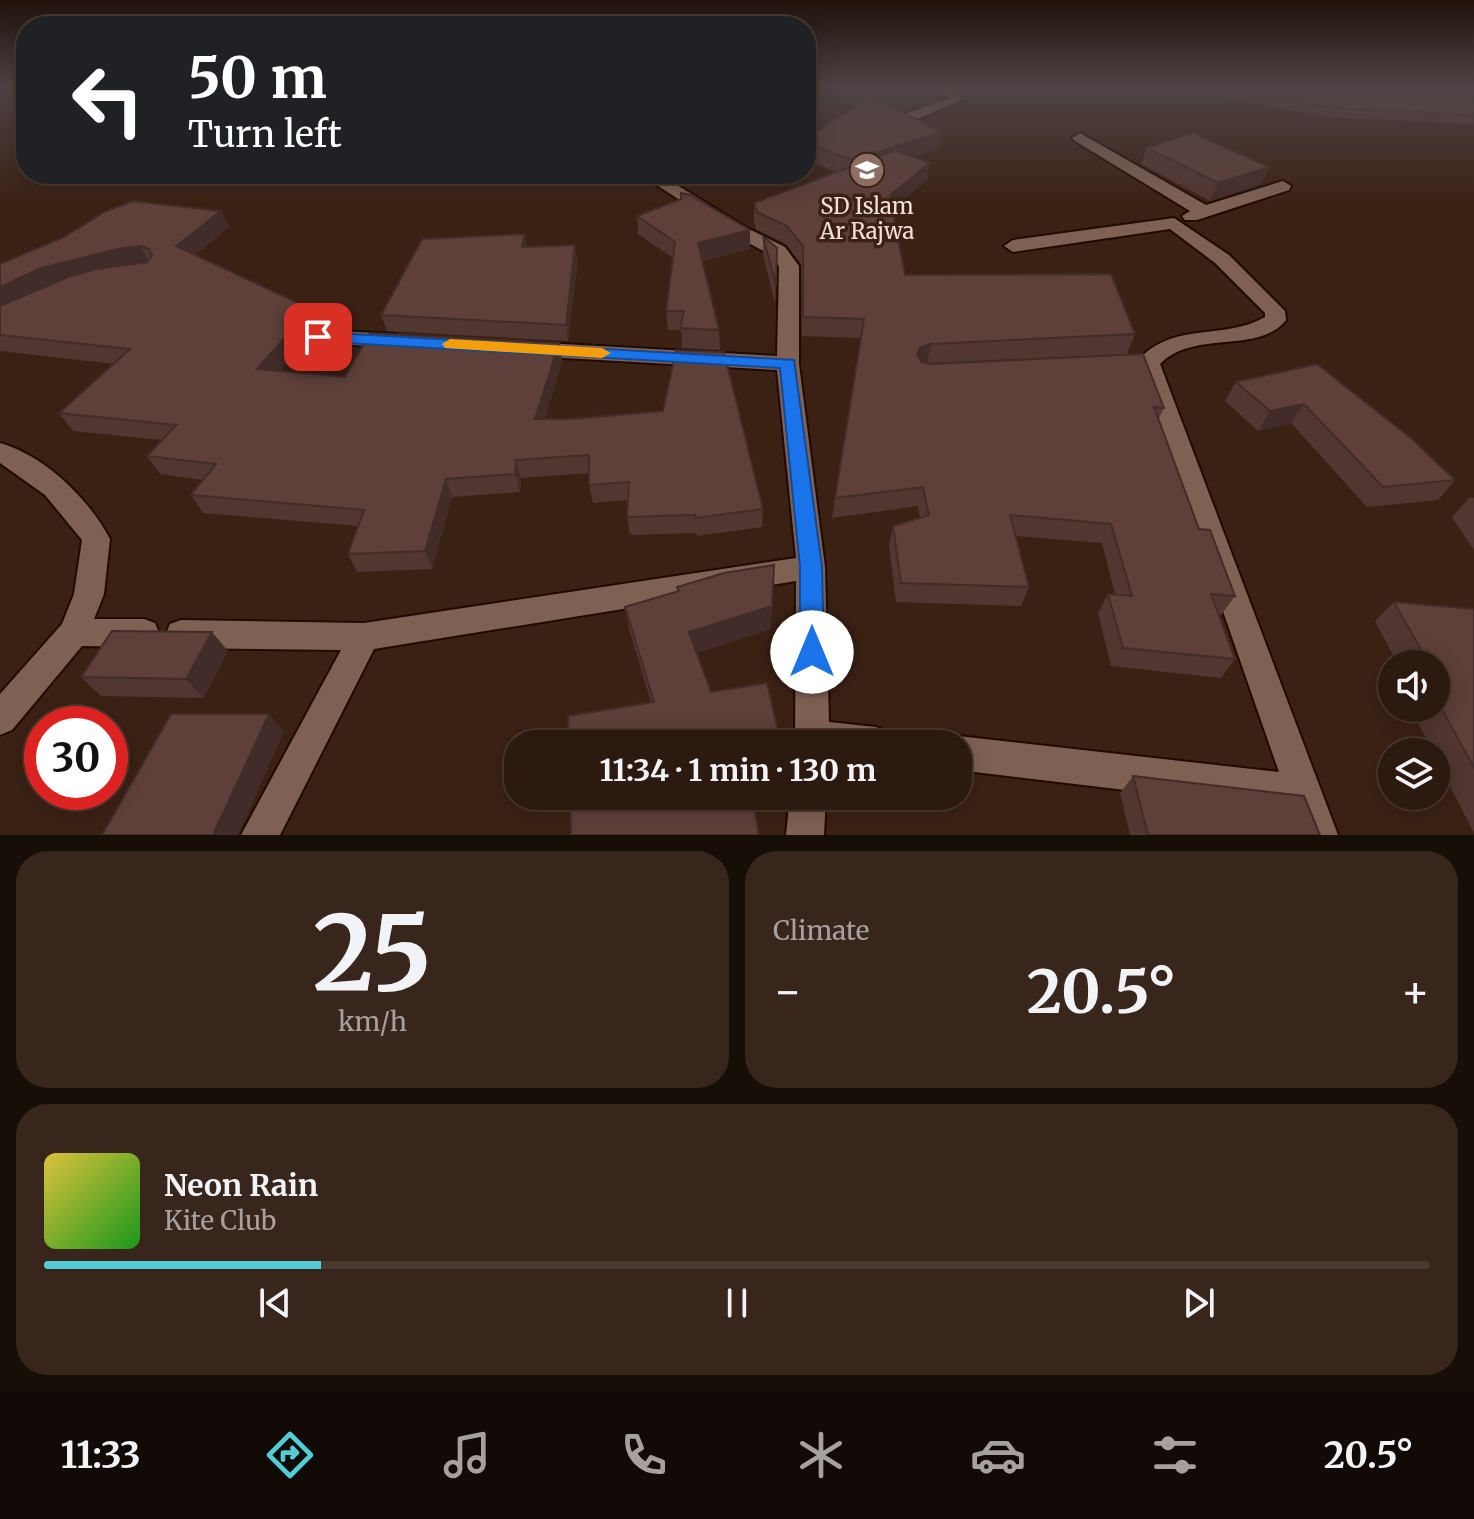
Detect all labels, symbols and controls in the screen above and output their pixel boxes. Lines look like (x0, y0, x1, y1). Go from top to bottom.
text: 50 m (188, 43, 327, 113)
icon: left (56, 48, 160, 152)
text: Turn left (188, 112, 342, 157)
school or university icon: SD Islam Ar Rajwa (848, 151, 886, 189)
place label: SD Islam Ar Rajwa (819, 192, 914, 245)
pin (284, 303, 352, 371)
icon: arrive (296, 315, 340, 359)
position arrow (770, 610, 854, 694)
map controls (1378, 650, 1450, 810)
button: sound (1378, 650, 1450, 722)
speed limit sign: 30 (24, 706, 128, 810)
button: layers (1378, 738, 1450, 810)
text: 11:34 · 1 min · 130 m (600, 751, 877, 789)
text: 25 (313, 888, 432, 1018)
text: Climate (773, 914, 869, 947)
text: 20.5° (1027, 954, 1176, 1029)
text: − (773, 964, 802, 1019)
text: + (1401, 964, 1430, 1019)
text: km/h (338, 1005, 407, 1038)
text: Neon Rain (164, 1166, 318, 1204)
text: Kite Club (164, 1204, 276, 1237)
icon: previous (253, 1281, 297, 1325)
icon: pause (715, 1281, 759, 1325)
icon: next (1177, 1281, 1221, 1325)
icon: directions (262, 1427, 318, 1483)
icon: music (439, 1427, 495, 1483)
icon: phone (616, 1427, 672, 1483)
icon: climate (793, 1427, 849, 1483)
icon: car (970, 1427, 1026, 1483)
icon: filters (1147, 1427, 1203, 1483)
text: 11:33 (61, 1433, 141, 1478)
text: 20.5° (1324, 1433, 1414, 1478)

